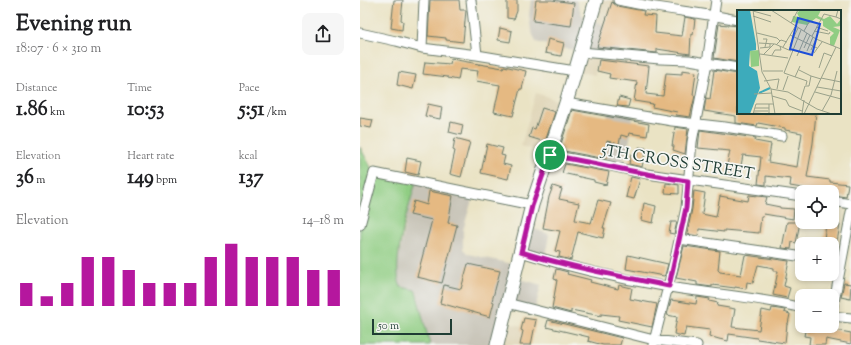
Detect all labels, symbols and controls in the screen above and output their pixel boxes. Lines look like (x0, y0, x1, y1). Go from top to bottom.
text: Evening run (16, 9, 132, 41)
inset map (737, 10, 841, 114)
button: share (302, 13, 344, 55)
text: 18:07 · 6 × 310 m (16, 40, 101, 58)
text: Distance (16, 80, 57, 96)
text: Time (127, 80, 152, 96)
text: Pace (239, 80, 260, 96)
text: 1.86 (16, 96, 48, 125)
text: 10:53 (127, 96, 164, 125)
text: 5:51 (239, 96, 264, 125)
text: km (48, 104, 65, 120)
text: /km (264, 104, 287, 120)
pin (533, 138, 567, 172)
street label: 5TH CROSS STREET (599, 140, 756, 187)
icon: arrive (539, 144, 561, 166)
text: Elevation (16, 148, 61, 164)
text: Heart rate (127, 148, 174, 164)
text: kcal (239, 148, 258, 164)
text: 36 (16, 164, 34, 193)
text: 149 (127, 164, 154, 193)
text: 137 (239, 164, 264, 193)
text: m (34, 172, 45, 188)
text: bpm (154, 172, 177, 188)
map controls (795, 185, 839, 333)
button: locate (795, 185, 839, 229)
text: Elevation (16, 212, 69, 230)
text: 14–18 m (302, 212, 344, 230)
button: + (795, 237, 839, 281)
button: − (795, 289, 839, 333)
scale bar (372, 317, 452, 336)
text: 50 m (378, 318, 399, 334)

